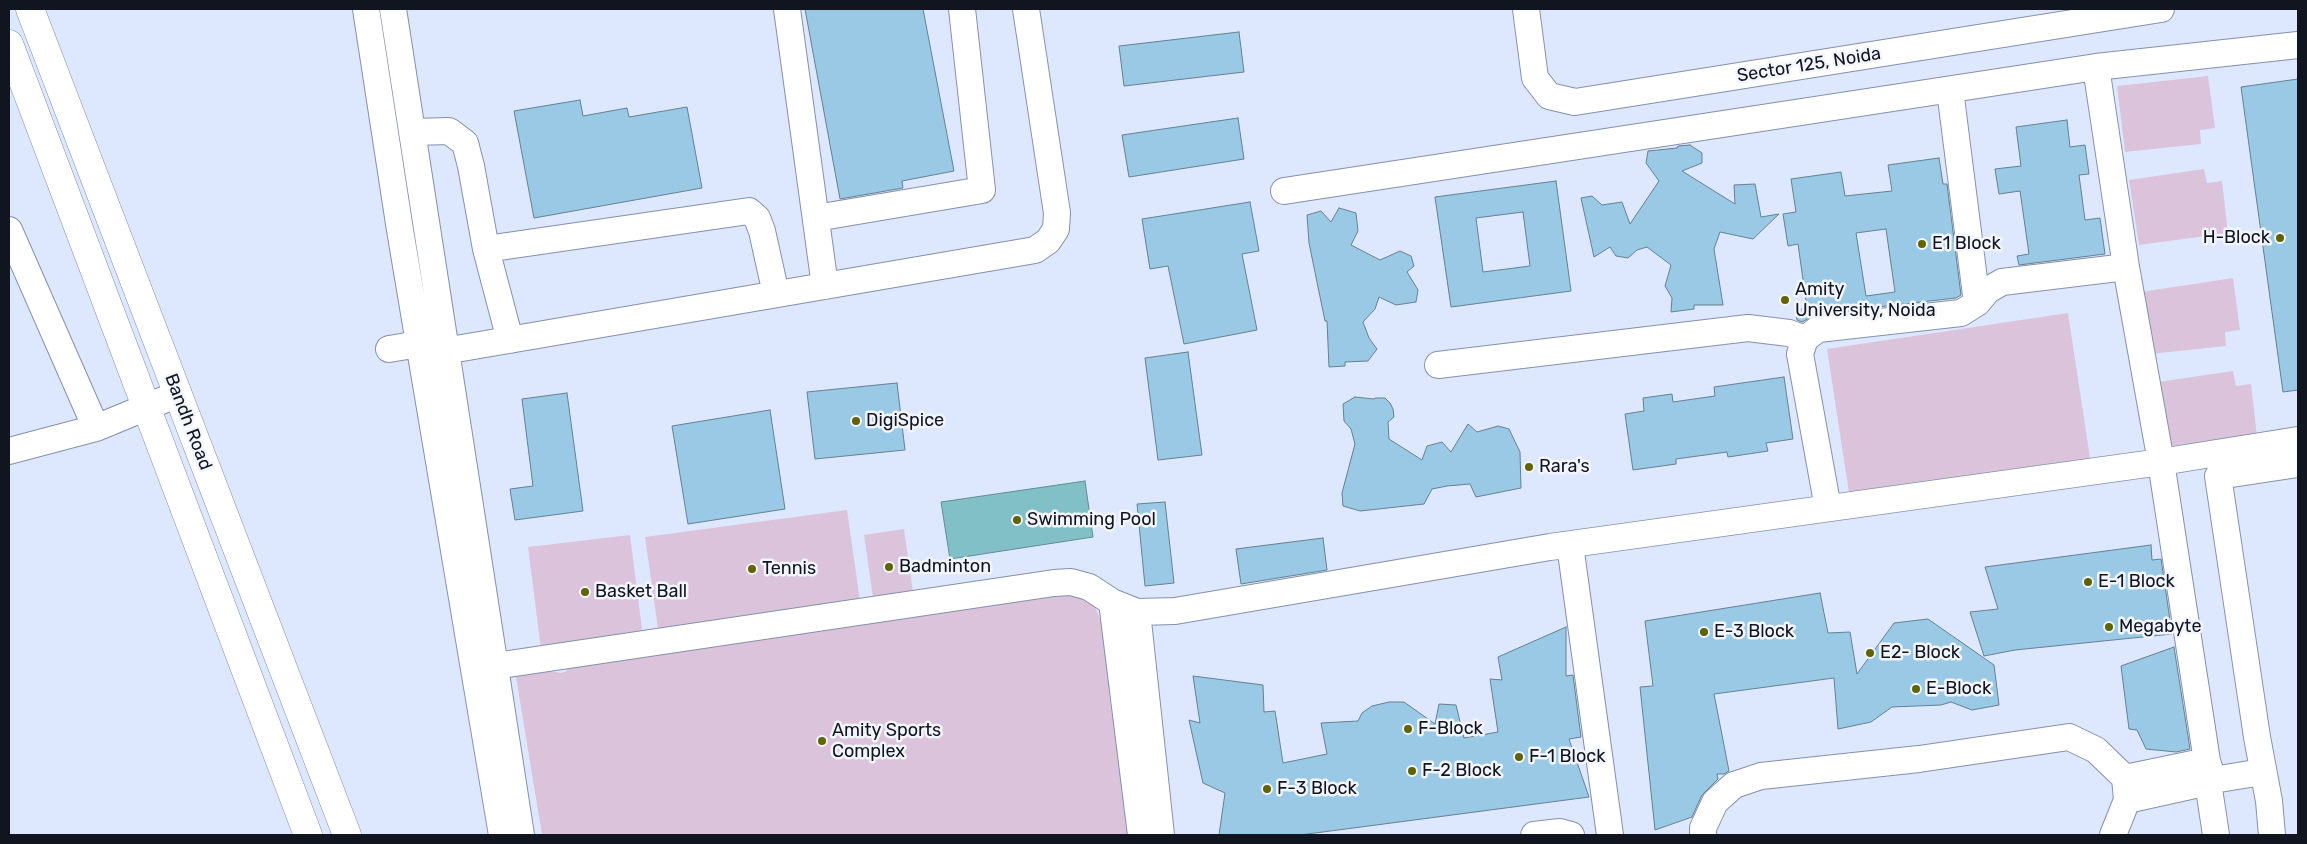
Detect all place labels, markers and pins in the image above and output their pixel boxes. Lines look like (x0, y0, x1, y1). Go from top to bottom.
place label: H-Block (2203, 227, 2270, 249)
marker: H-Block (2274, 232, 2286, 244)
place label: E1 Block (1932, 233, 2001, 255)
marker: E1 Block (1916, 238, 1928, 250)
place label: Amity University, Noida (1795, 279, 1936, 322)
marker: Amity University, Noida (1779, 294, 1791, 306)
place label: DigiSpice (866, 410, 944, 432)
marker: DigiSpice (850, 415, 862, 427)
place label: Rara's (1539, 456, 1590, 478)
marker: Rara's (1523, 461, 1535, 473)
place label: Swimming Pool (1027, 509, 1156, 531)
marker: Swimming Pool (1011, 514, 1023, 526)
place label: Badminton (899, 556, 991, 578)
place label: Tennis (762, 558, 816, 580)
marker: Badminton (883, 561, 895, 573)
marker: Tennis (746, 563, 758, 575)
place label: E-1 Block (2098, 571, 2175, 593)
marker: E-1 Block (2082, 576, 2094, 588)
place label: Basket Ball (595, 581, 687, 603)
marker: Basket Ball (579, 586, 591, 598)
place label: Megabyte (2119, 616, 2201, 638)
place label: E-3 Block (1714, 621, 1794, 643)
marker: Megabyte (2103, 621, 2115, 633)
marker: E-3 Block (1698, 626, 1710, 638)
place label: E2- Block (1880, 642, 1960, 664)
marker: E2- Block (1864, 647, 1876, 659)
place label: E-Block (1926, 678, 1991, 700)
marker: E-Block (1910, 683, 1922, 695)
place label: F-Block (1418, 718, 1483, 740)
place label: Amity Sports Complex (832, 720, 941, 762)
marker: F-Block (1402, 723, 1414, 735)
marker: Amity Sports Complex (816, 735, 828, 747)
place label: F-1 Block (1529, 746, 1605, 768)
marker: F-1 Block (1513, 751, 1525, 763)
place label: F-2 Block (1422, 760, 1501, 782)
marker: F-2 Block (1406, 765, 1418, 777)
place label: F-3 Block (1277, 778, 1357, 800)
marker: F-3 Block (1261, 783, 1273, 795)

